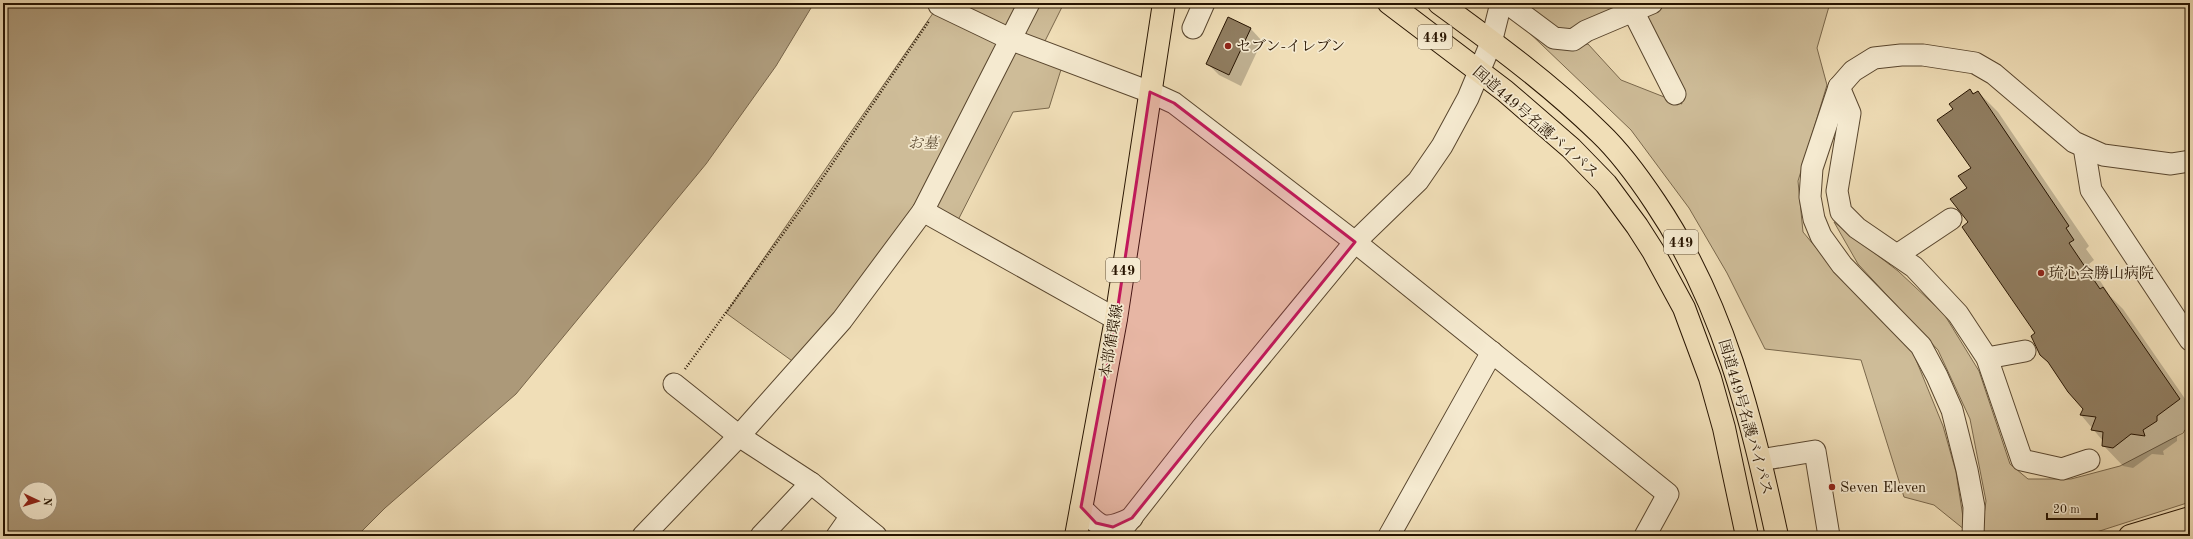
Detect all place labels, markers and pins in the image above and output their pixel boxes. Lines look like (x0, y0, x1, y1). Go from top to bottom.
place label: セブン-イレブン (1236, 38, 1345, 55)
marker: セブン-イレブン (1223, 41, 1233, 51)
place label: 琉心会勝山病院 (2049, 265, 2154, 282)
marker: 琉心会勝山病院 (2036, 268, 2046, 278)
place label: Seven Eleven (1840, 481, 1926, 496)
marker: Seven Eleven (1827, 482, 1837, 492)

